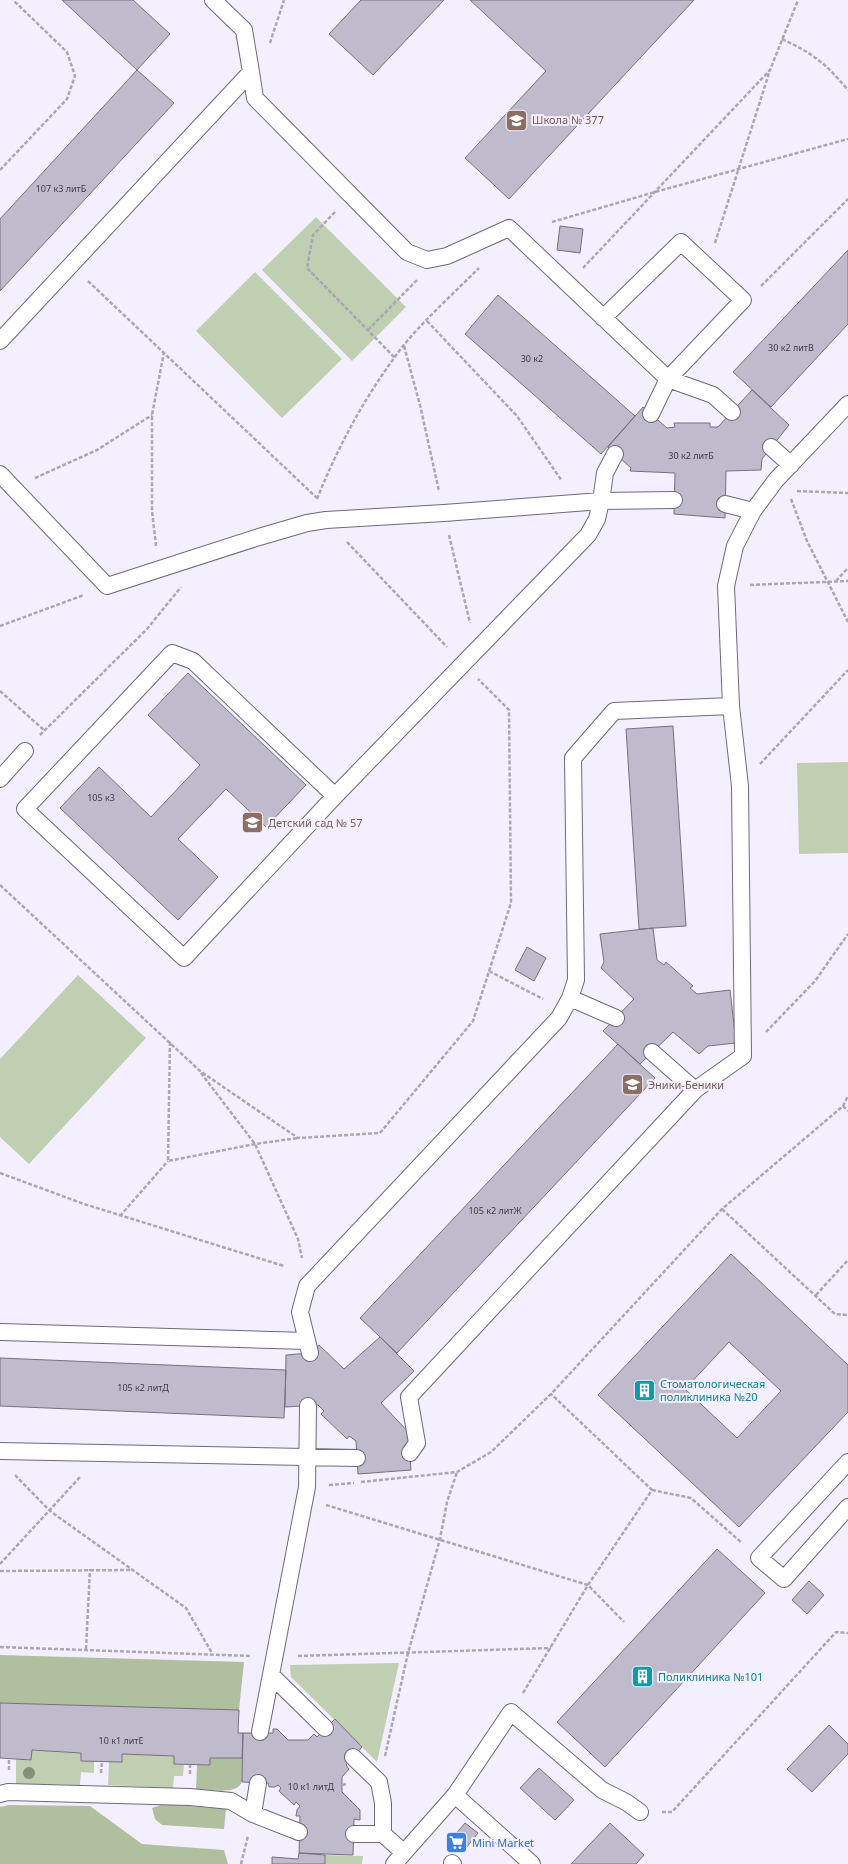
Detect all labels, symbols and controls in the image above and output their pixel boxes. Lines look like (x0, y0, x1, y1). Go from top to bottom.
school or university icon: Школа № 377 (504, 107, 530, 133)
place label: Школа № 377 (532, 112, 604, 127)
house number: 107 к3 литБ (36, 182, 87, 195)
house number: 30 к2 литВ (768, 341, 814, 354)
house number: 30 к2 (521, 352, 543, 365)
house number: 30 к2 литБ (668, 449, 714, 462)
house number: 105 к3 (87, 791, 115, 804)
school or university icon: Детский сад № 57 (240, 810, 266, 836)
place label: Детский сад № 57 (268, 815, 363, 830)
school or university icon: Эники-Беники (620, 1072, 646, 1098)
place label: Эники-Беники (648, 1077, 724, 1092)
house number: 105 к2 литЖ (468, 1204, 522, 1217)
place label: Стоматологическая поликлиника №20 (660, 1376, 765, 1404)
building icon: Стоматологическая поликлиника №20 (631, 1377, 657, 1403)
house number: 105 к2 литД (117, 1381, 169, 1394)
building icon: Поликлиника №101 (630, 1664, 656, 1690)
place label: Поликлиника №101 (658, 1669, 763, 1684)
house number: 10 к1 литЕ (99, 1734, 143, 1747)
house number: 10 к1 литД (288, 1780, 335, 1793)
supermarket icon: Mini Market (443, 1830, 469, 1856)
place label: Mini Market (472, 1835, 534, 1850)

